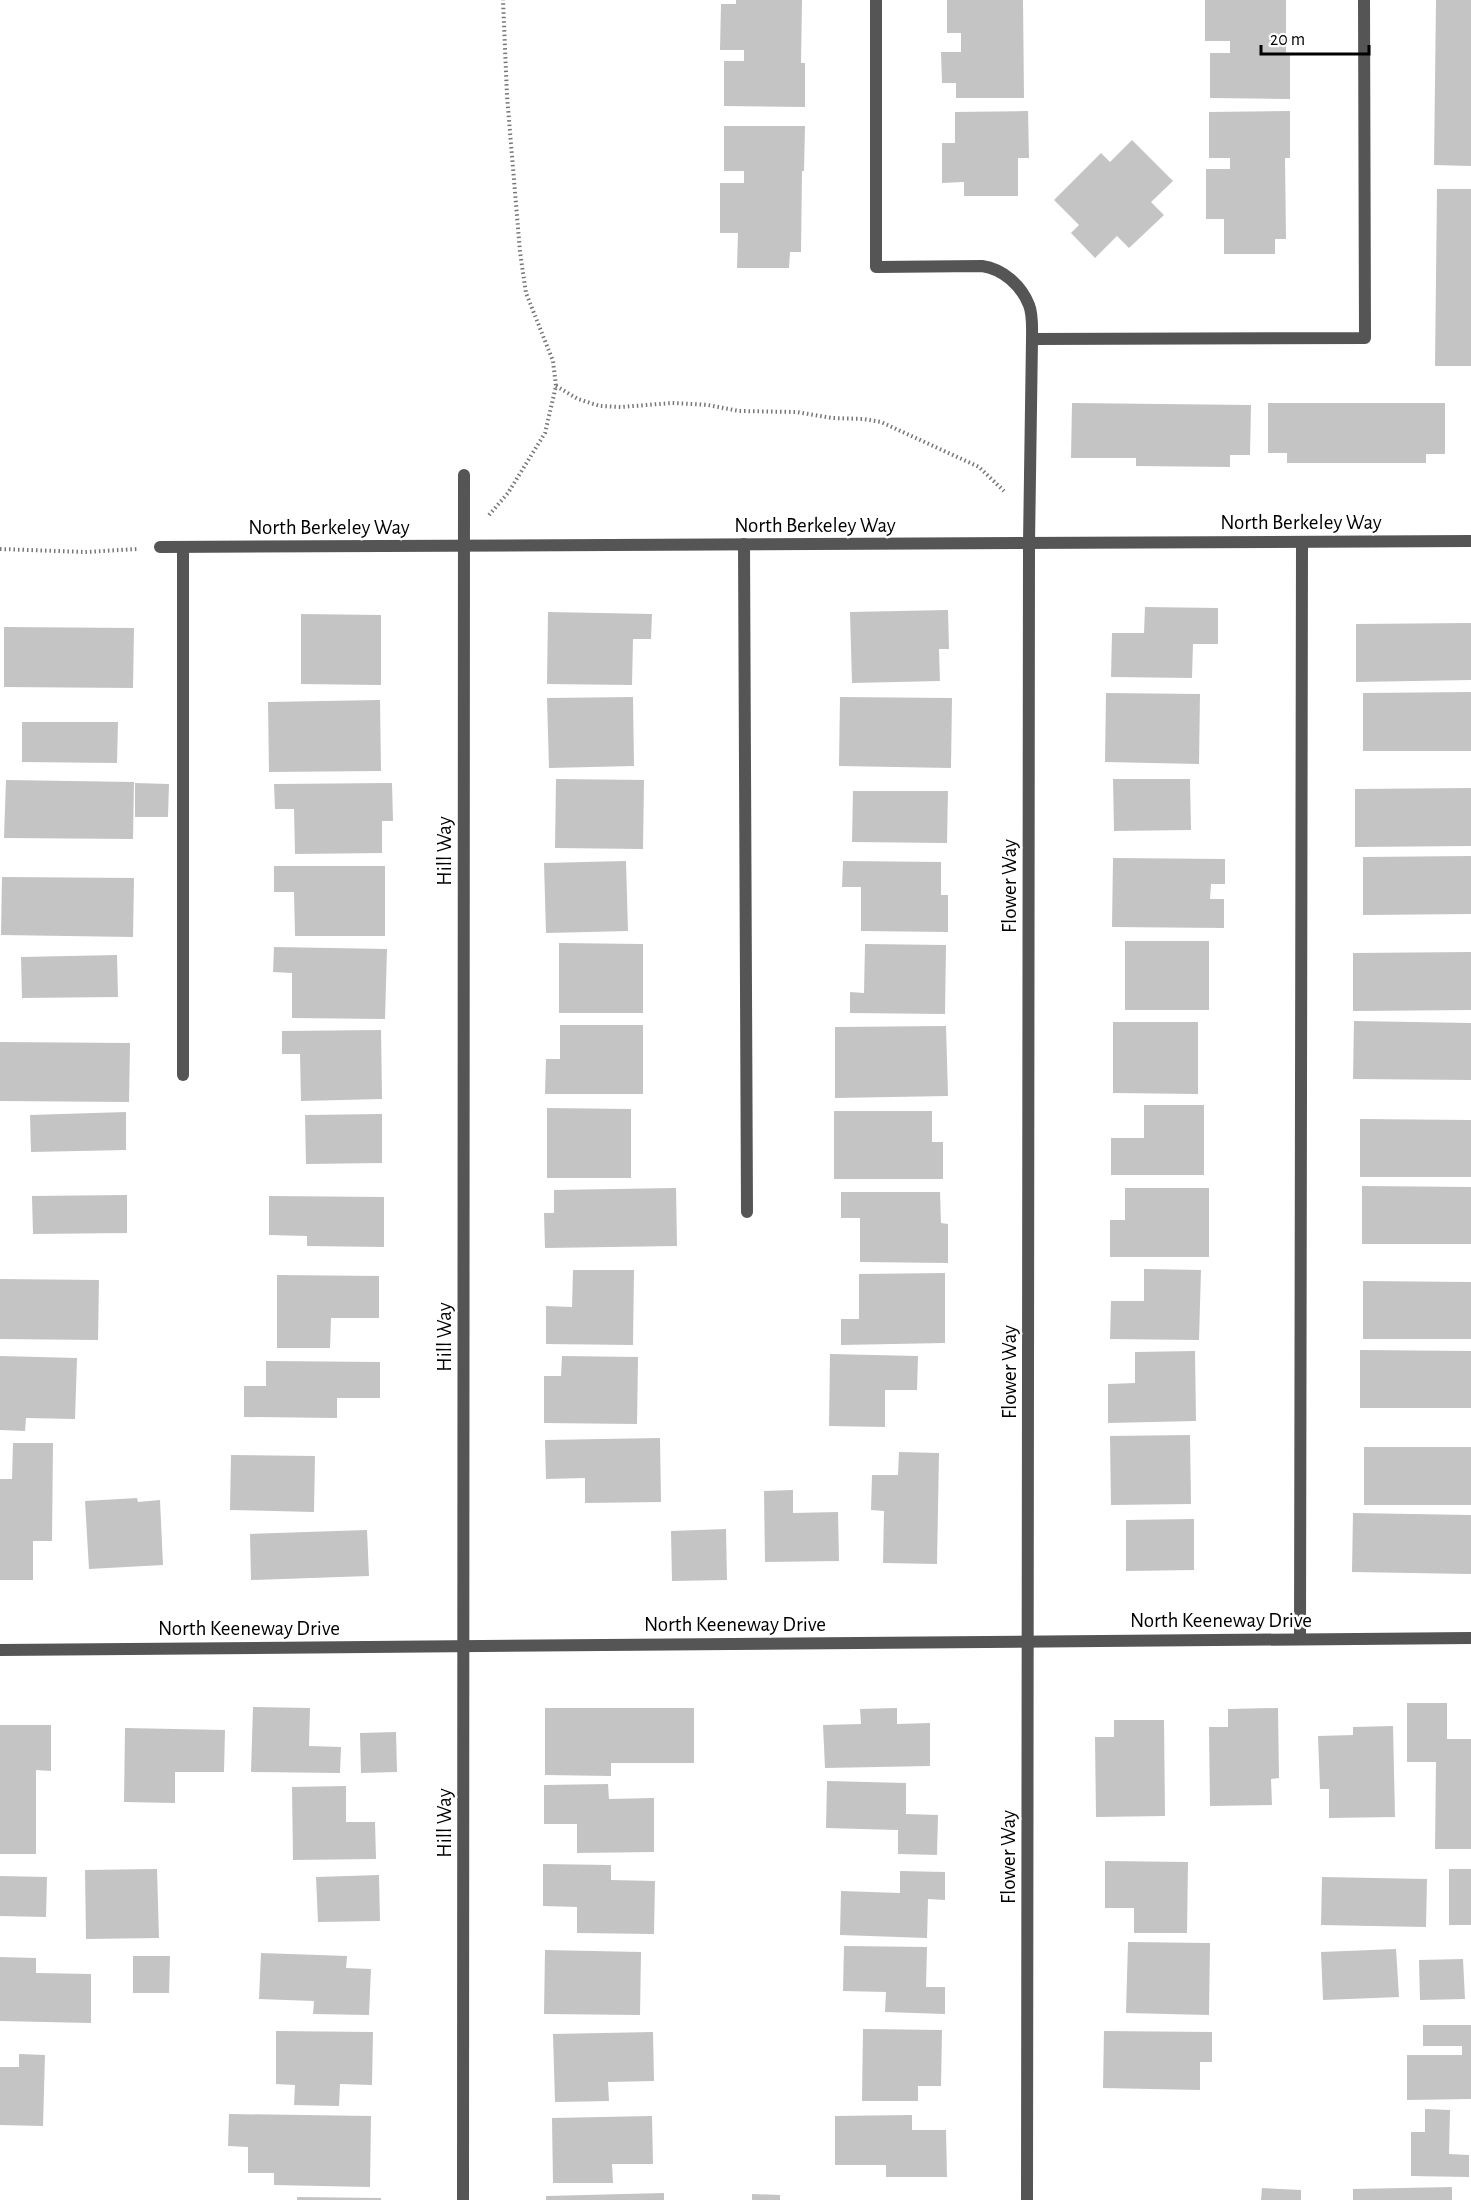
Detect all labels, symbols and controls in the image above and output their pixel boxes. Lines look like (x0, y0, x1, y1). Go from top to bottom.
scale bar (1261, 18, 1369, 56)
text: 20 m (1270, 31, 1305, 49)
street label: North Berkeley Way (1220, 512, 1382, 533)
street label: North Berkeley Way (734, 515, 896, 536)
street label: North Berkeley Way (248, 517, 410, 538)
street label: Hill Way (434, 816, 455, 886)
street label: Flower Way (999, 839, 1020, 933)
street label: Hill Way (434, 1302, 455, 1372)
street label: Flower Way (999, 1325, 1020, 1419)
street label: North Keeneway Drive (1130, 1610, 1312, 1631)
street label: North Keeneway Drive (644, 1614, 826, 1635)
street label: North Keeneway Drive (158, 1618, 340, 1639)
street label: Hill Way (434, 1788, 455, 1858)
street label: Flower Way (998, 1810, 1019, 1904)

